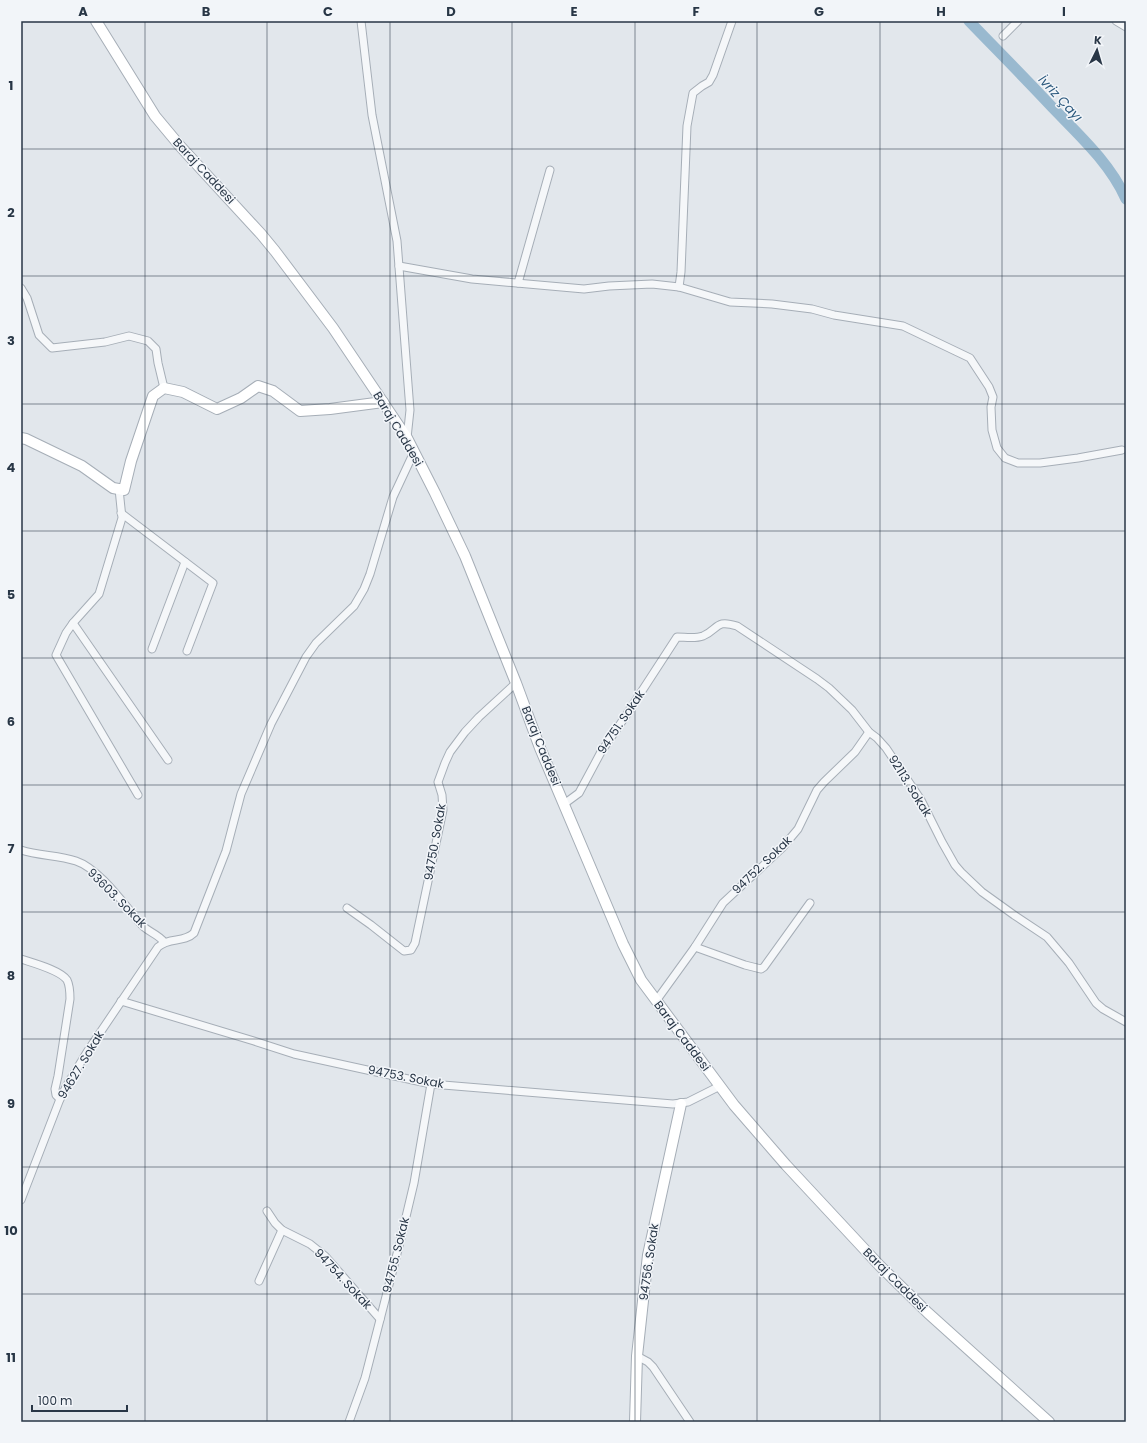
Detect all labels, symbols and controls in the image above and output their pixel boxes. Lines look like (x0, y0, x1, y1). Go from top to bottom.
text: A (78, 2, 88, 21)
text: B (202, 2, 211, 21)
text: C (323, 2, 333, 21)
text: D (446, 2, 456, 21)
text: E (570, 2, 578, 21)
text: F (692, 2, 700, 21)
text: G (814, 2, 824, 21)
text: H (936, 2, 946, 21)
text: I (1062, 2, 1066, 21)
north arrow (1077, 30, 1117, 70)
text: K (1093, 32, 1103, 48)
water label: İvriz Çayı (1034, 71, 1087, 126)
text: 1 (9, 76, 13, 95)
street label: Baraj Caddesi (169, 134, 239, 207)
text: 2 (7, 203, 15, 222)
text: 3 (7, 331, 15, 350)
street label: Baraj Caddesi (369, 388, 427, 469)
text: 4 (7, 458, 16, 477)
text: 5 (7, 585, 15, 604)
street label: 94751. Sokak (593, 686, 649, 757)
street label: Baraj Caddesi (518, 703, 565, 788)
text: 6 (7, 712, 15, 731)
street label: 92113. Sokak (885, 751, 937, 821)
street label: 94750. Sokak (419, 801, 450, 882)
street label: 94752. Sokak (728, 831, 796, 898)
text: 7 (8, 839, 15, 858)
street label: 93603. Sokak (84, 864, 151, 932)
text: 8 (7, 966, 15, 985)
street label: Baraj Caddesi (650, 997, 715, 1075)
street label: 94627. Sokak (53, 1027, 108, 1102)
street label: 94753. Sokak (367, 1061, 446, 1092)
text: 9 (7, 1094, 15, 1113)
street label: 94755. Sokak (378, 1214, 413, 1295)
text: 10 (4, 1221, 18, 1240)
street label: 94756. Sokak (635, 1221, 662, 1302)
street label: 94754. Sokak (311, 1244, 377, 1313)
street label: Baraj Caddesi (859, 1244, 931, 1316)
text: 11 (6, 1348, 16, 1367)
scale bar (32, 1387, 127, 1413)
text: 100 m (38, 1392, 72, 1409)

